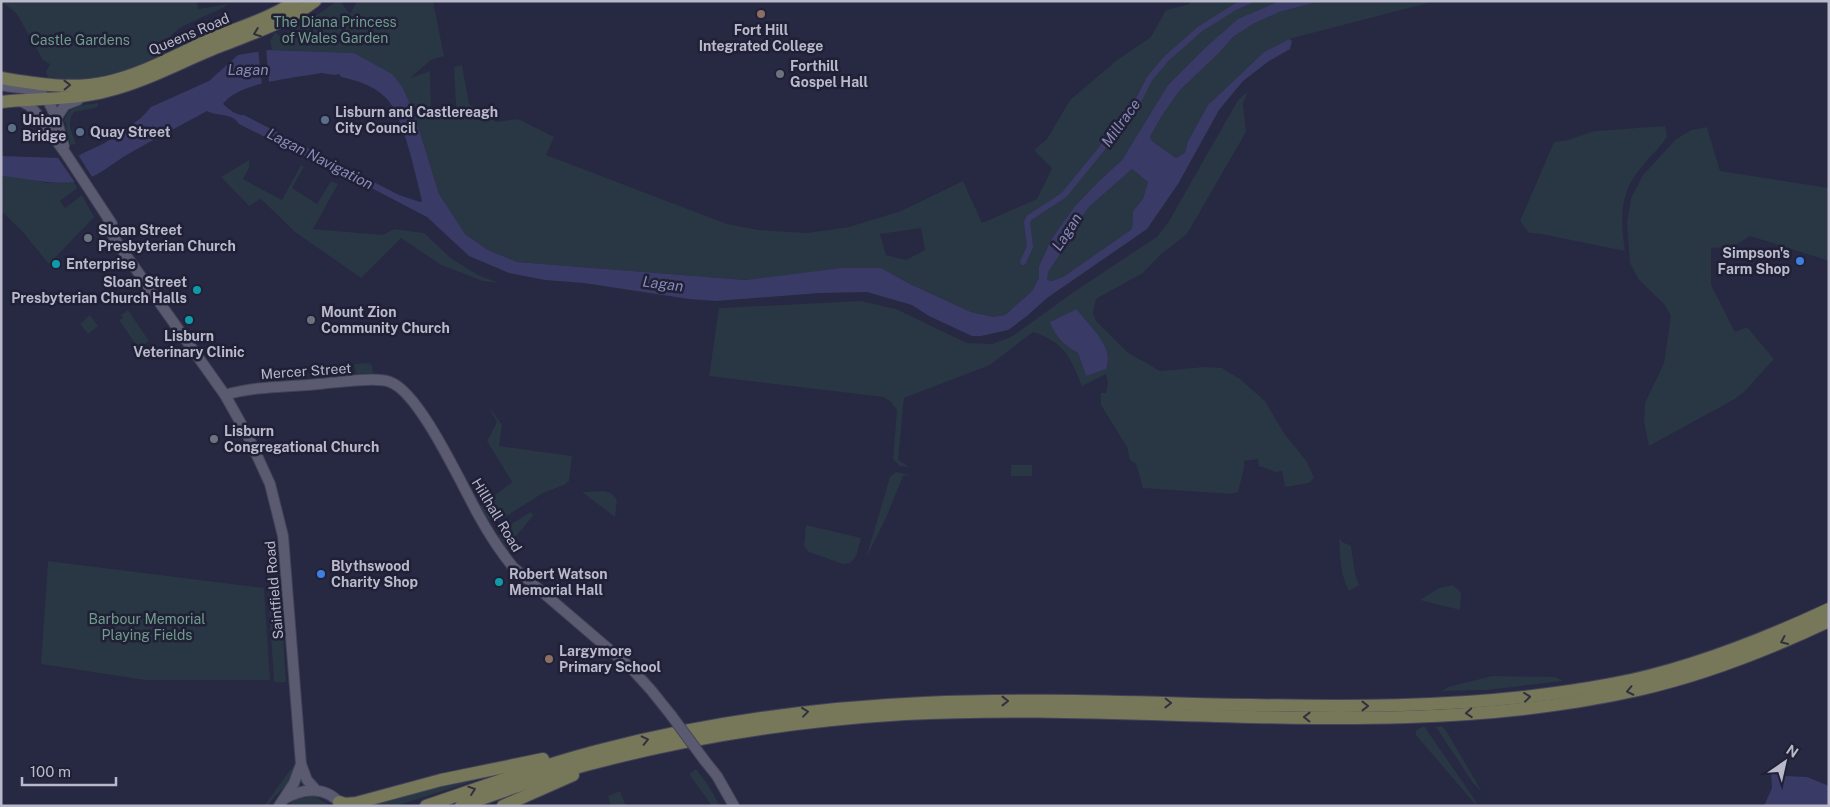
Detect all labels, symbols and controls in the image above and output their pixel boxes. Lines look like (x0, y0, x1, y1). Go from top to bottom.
marker: Fort Hill Integrated College (755, 8, 767, 20)
street label: Queens Road (146, 10, 232, 58)
park label: The Diana Princess of Wales Garden (273, 14, 397, 46)
place label: Fort Hill Integrated College (699, 22, 823, 54)
one-way arrow (253, 27, 262, 37)
park label: Castle Gardens (30, 32, 130, 48)
place label: Forthill Gospel Hall (790, 58, 868, 90)
water label: Lagan (227, 61, 269, 78)
marker: Forthill Gospel Hall (774, 68, 786, 80)
one-way arrow (64, 80, 71, 90)
water label: Millrace (1098, 96, 1143, 150)
place label: Lisburn and Castlereagh City Council (335, 104, 498, 136)
place label: Union Bridge (22, 112, 66, 144)
marker: Lisburn and Castlereagh City Council (319, 114, 331, 126)
marker: Union Bridge (6, 122, 18, 134)
place label: Quay Street (90, 124, 171, 140)
water label: Lagan Navigation (264, 125, 376, 193)
marker: Quay Street (74, 126, 86, 138)
water label: Lagan (1048, 210, 1085, 254)
place label: Sloan Street Presbyterian Church (98, 222, 236, 254)
marker: Sloan Street Presbyterian Church (82, 232, 94, 244)
place label: Simpson's Farm Shop (1718, 245, 1790, 277)
marker: Simpson's Farm Shop (1794, 255, 1806, 267)
place label: Enterprise (66, 256, 136, 272)
marker: Enterprise (50, 258, 62, 270)
water label: Lagan (642, 273, 685, 294)
place label: Sloan Street Presbyterian Church Halls (11, 274, 187, 306)
marker: Sloan Street Presbyterian Church Halls (191, 284, 203, 296)
place label: Mount Zion Community Church (321, 304, 450, 336)
marker: Lisburn Veterinary Clinic (183, 314, 195, 326)
marker: Mount Zion Community Church (305, 314, 317, 326)
place label: Lisburn Veterinary Clinic (133, 328, 245, 360)
street label: Mercer Street (260, 360, 352, 382)
place label: Lisburn Congregational Church (224, 423, 379, 455)
marker: Lisburn Congregational Church (208, 433, 220, 445)
street label: Hillhall Road (469, 475, 525, 555)
street label: Saintfield Road (262, 540, 286, 640)
place label: Blythswood Charity Shop (331, 558, 418, 590)
place label: Robert Watson Memorial Hall (509, 566, 608, 598)
marker: Blythswood Charity Shop (315, 568, 327, 580)
marker: Robert Watson Memorial Hall (493, 576, 505, 588)
park label: Barbour Memorial Playing Fields (88, 611, 206, 643)
one-way arrow (1780, 634, 1789, 645)
place label: Largymore Primary School (559, 643, 662, 675)
marker: Largymore Primary School (543, 653, 555, 665)
one-way arrow (1626, 686, 1635, 696)
one-way arrow (1524, 692, 1532, 703)
one-way arrow (1002, 696, 1010, 706)
one-way arrow (1164, 698, 1172, 708)
one-way arrow (1362, 701, 1370, 711)
one-way arrow (801, 707, 809, 718)
one-way arrow (1465, 707, 1473, 718)
one-way arrow (1303, 712, 1310, 722)
one-way arrow (641, 735, 649, 746)
north arrow (1760, 737, 1810, 787)
text: N (1783, 742, 1801, 761)
scale bar (22, 754, 116, 786)
text: 100 m (30, 763, 71, 780)
one-way arrow (467, 786, 476, 796)

